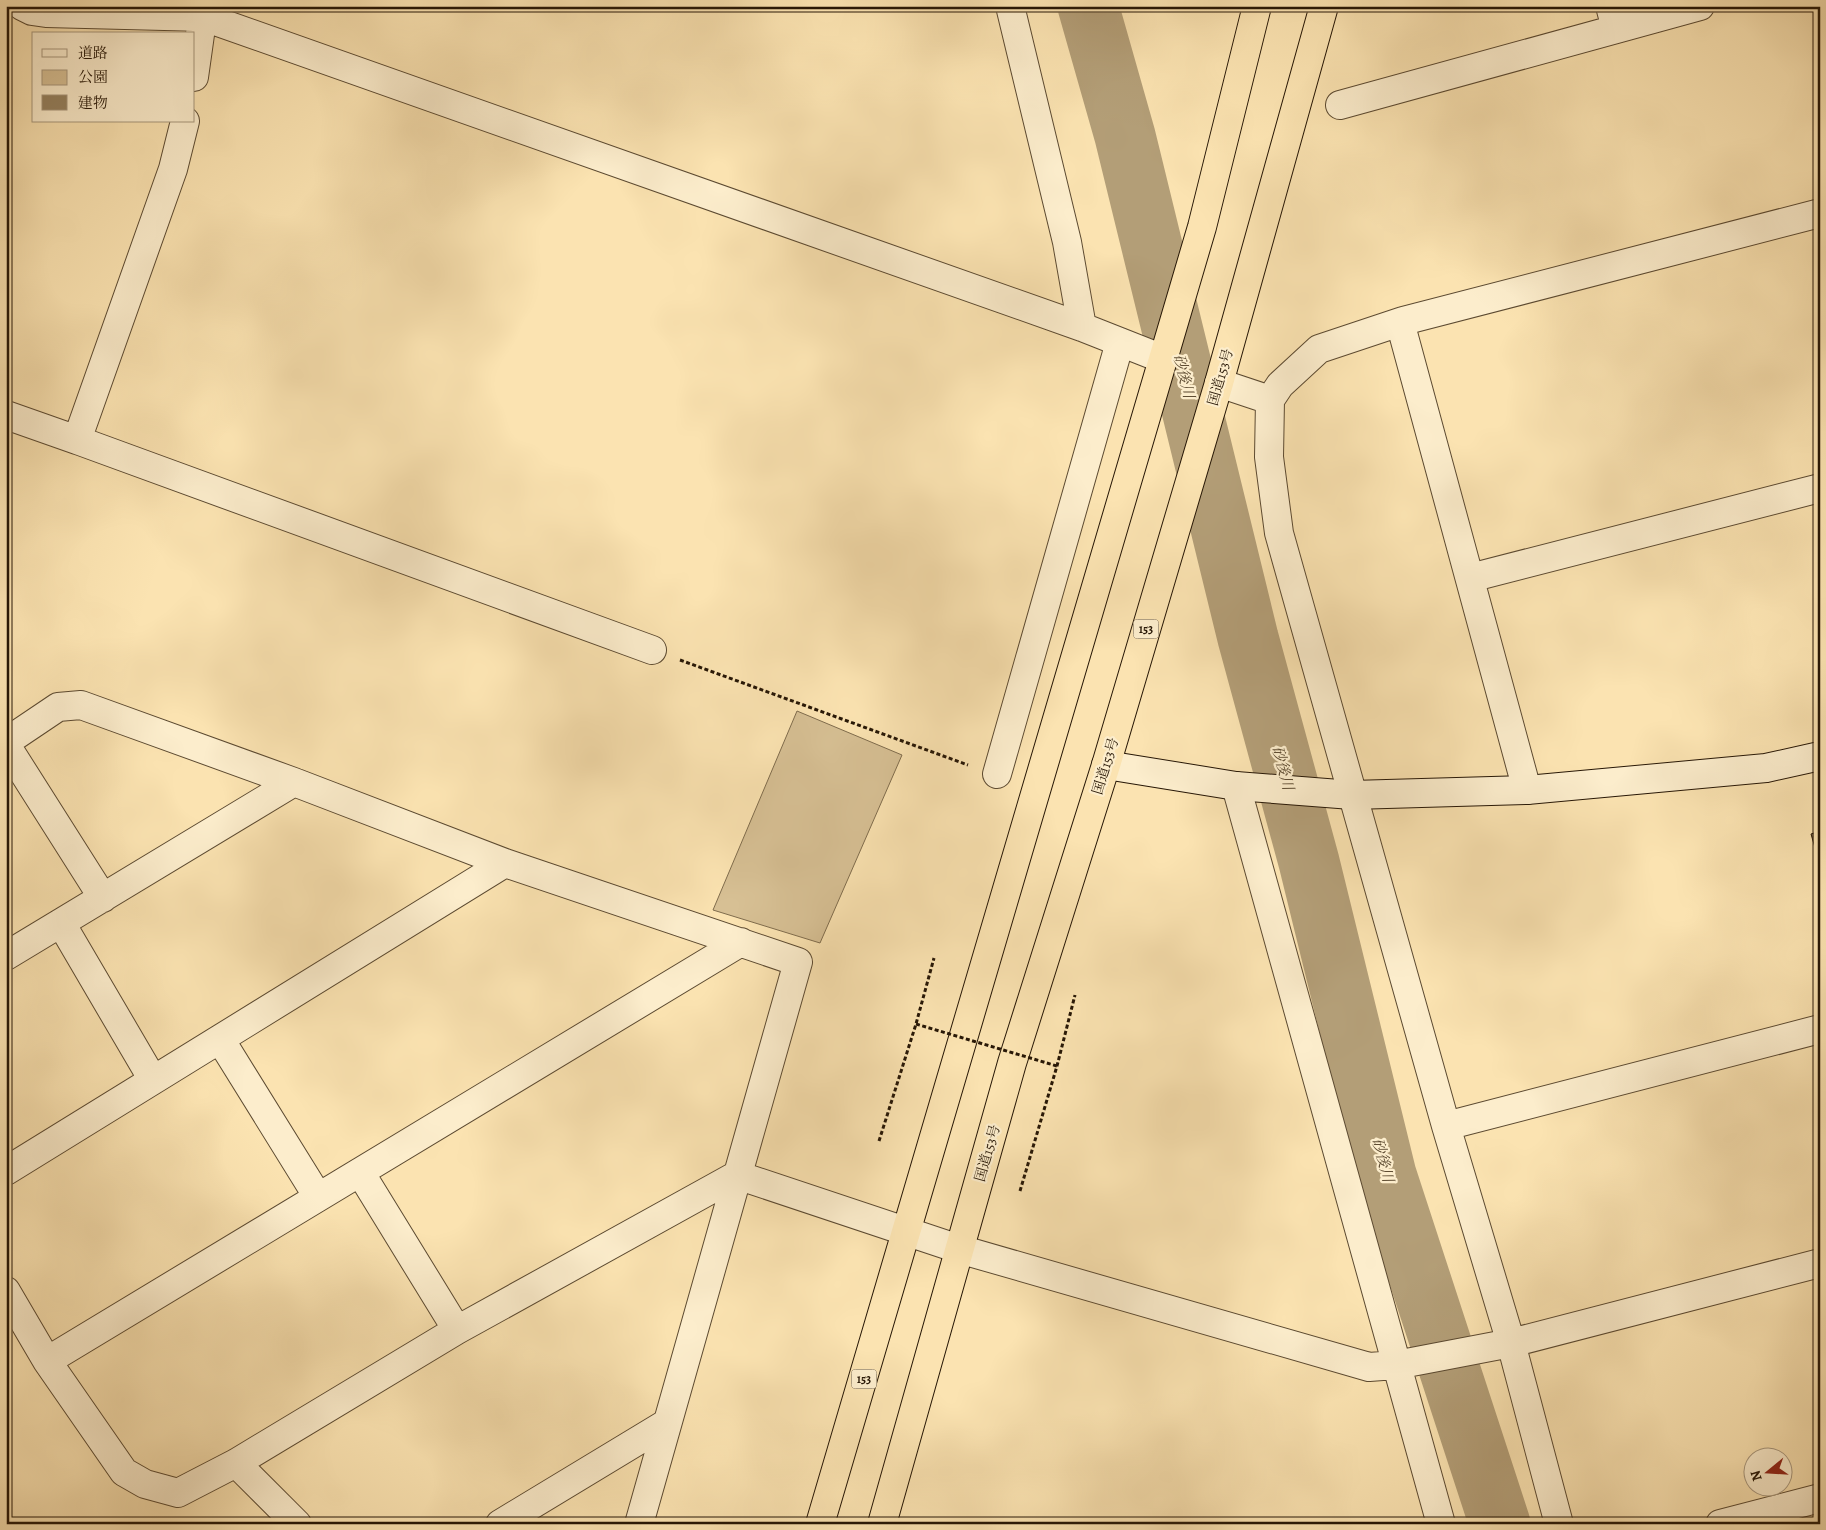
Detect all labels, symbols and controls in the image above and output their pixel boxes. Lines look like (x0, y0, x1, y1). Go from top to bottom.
legend (32, 32, 195, 122)
text: 道路 (78, 43, 108, 63)
text: 公園 (78, 67, 108, 87)
text: 建物 (78, 93, 108, 113)
street label: 国道153号 (1203, 346, 1238, 408)
water label: 砂後川 (1169, 352, 1200, 402)
road number: 153 (1134, 620, 1158, 638)
street label: 国道153号 (1088, 735, 1123, 797)
water label: 砂後川 (1268, 744, 1299, 794)
street label: 国道153号 (970, 1122, 1005, 1184)
water label: 砂後川 (1368, 1136, 1399, 1186)
road number: 153 (852, 1370, 876, 1388)
north arrow (1744, 1448, 1794, 1498)
text: N (1746, 1468, 1767, 1484)

